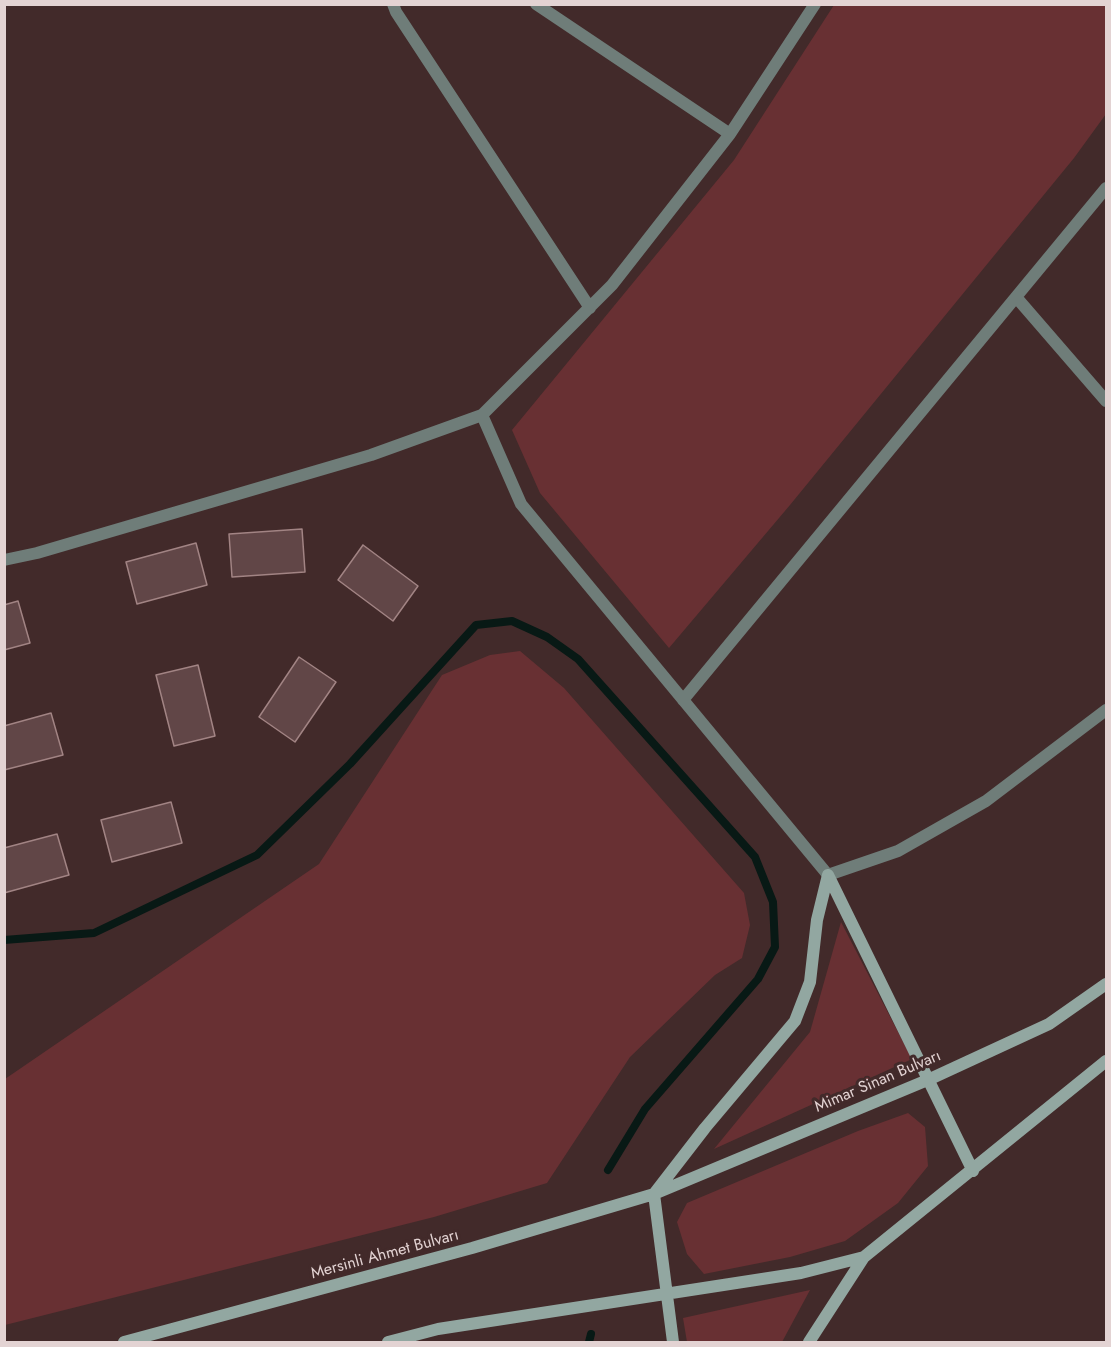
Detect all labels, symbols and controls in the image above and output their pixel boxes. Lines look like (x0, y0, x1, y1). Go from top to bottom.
street label: Mimar Sinan Bulvarı (812, 1047, 944, 1117)
street label: Mersinli Ahmet Bulvarı (309, 1226, 461, 1284)

